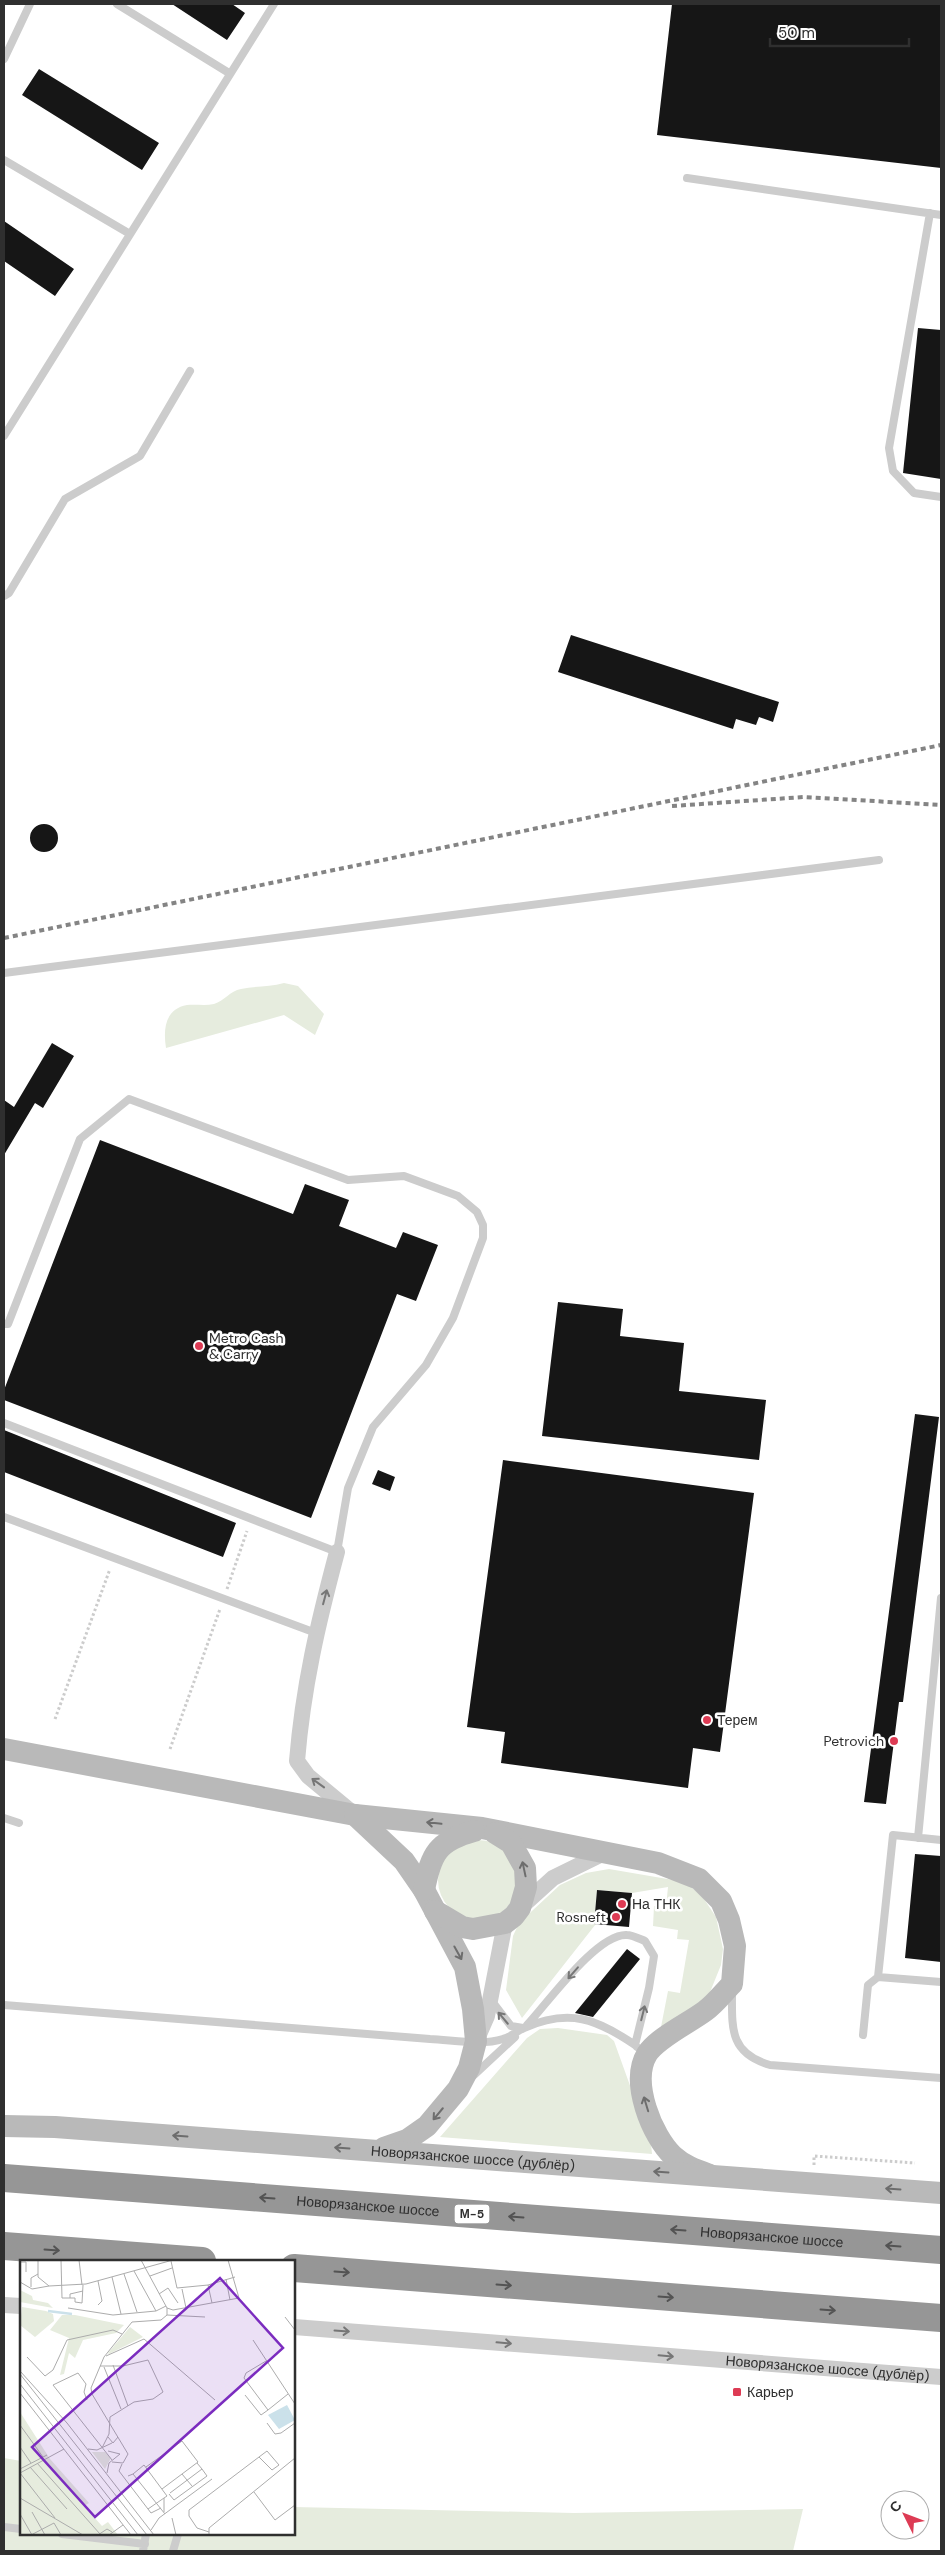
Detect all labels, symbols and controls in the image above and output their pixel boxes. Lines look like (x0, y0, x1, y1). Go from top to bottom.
scale bar (770, 15, 909, 47)
text: 50 m (778, 23, 815, 43)
place label: Metro Cash & Carry (209, 1329, 284, 1363)
marker: Metro Cash & Carry (193, 1340, 205, 1352)
one-way arrow (321, 1590, 330, 1606)
place label: Терем (717, 1711, 758, 1729)
marker: Терем (701, 1714, 713, 1726)
place label: Petrovich (823, 1732, 884, 1750)
marker: Petrovich (888, 1735, 900, 1747)
one-way arrow (311, 1778, 325, 1788)
one-way arrow (426, 1818, 442, 1828)
one-way arrow (519, 1861, 528, 1877)
place label: На ТНК (632, 1895, 681, 1913)
marker: На ТНК (616, 1898, 628, 1910)
place label: Rosneft (557, 1908, 606, 1926)
marker: Rosneft (610, 1911, 622, 1923)
one-way arrow (453, 1946, 463, 1960)
one-way arrow (567, 1967, 578, 1980)
one-way arrow (639, 2005, 648, 2021)
one-way arrow (498, 2011, 509, 2024)
one-way arrow (640, 2097, 650, 2113)
one-way arrow (432, 2107, 444, 2120)
one-way arrow (172, 2131, 188, 2140)
street label: Новорязанское шоссе (дублёр) (370, 2142, 575, 2175)
one-way arrow (334, 2143, 350, 2152)
one-way arrow (653, 2167, 669, 2176)
one-way arrow (885, 2184, 901, 2194)
street label: Новорязанское шоссе (296, 2191, 440, 2220)
one-way arrow (259, 2193, 275, 2203)
road number: М-5 (454, 2204, 490, 2224)
one-way arrow (509, 2213, 525, 2222)
street label: Новорязанское шоссе (699, 2223, 844, 2251)
one-way arrow (671, 2225, 687, 2235)
one-way arrow (885, 2242, 901, 2251)
one-way arrow (44, 2245, 60, 2254)
inset map (20, 2260, 295, 2535)
one-way arrow (334, 2267, 350, 2277)
one-way arrow (496, 2280, 512, 2289)
one-way arrow (658, 2293, 674, 2302)
one-way arrow (820, 2305, 836, 2314)
one-way arrow (334, 2326, 350, 2336)
one-way arrow (496, 2338, 512, 2348)
one-way arrow (658, 2351, 674, 2360)
street label: Новорязанское шоссе (дублёр) (725, 2351, 930, 2385)
place label: Карьер (747, 2383, 794, 2401)
marker: Карьер (731, 2386, 743, 2398)
north arrow (880, 2490, 930, 2540)
text: С (885, 2497, 905, 2516)

